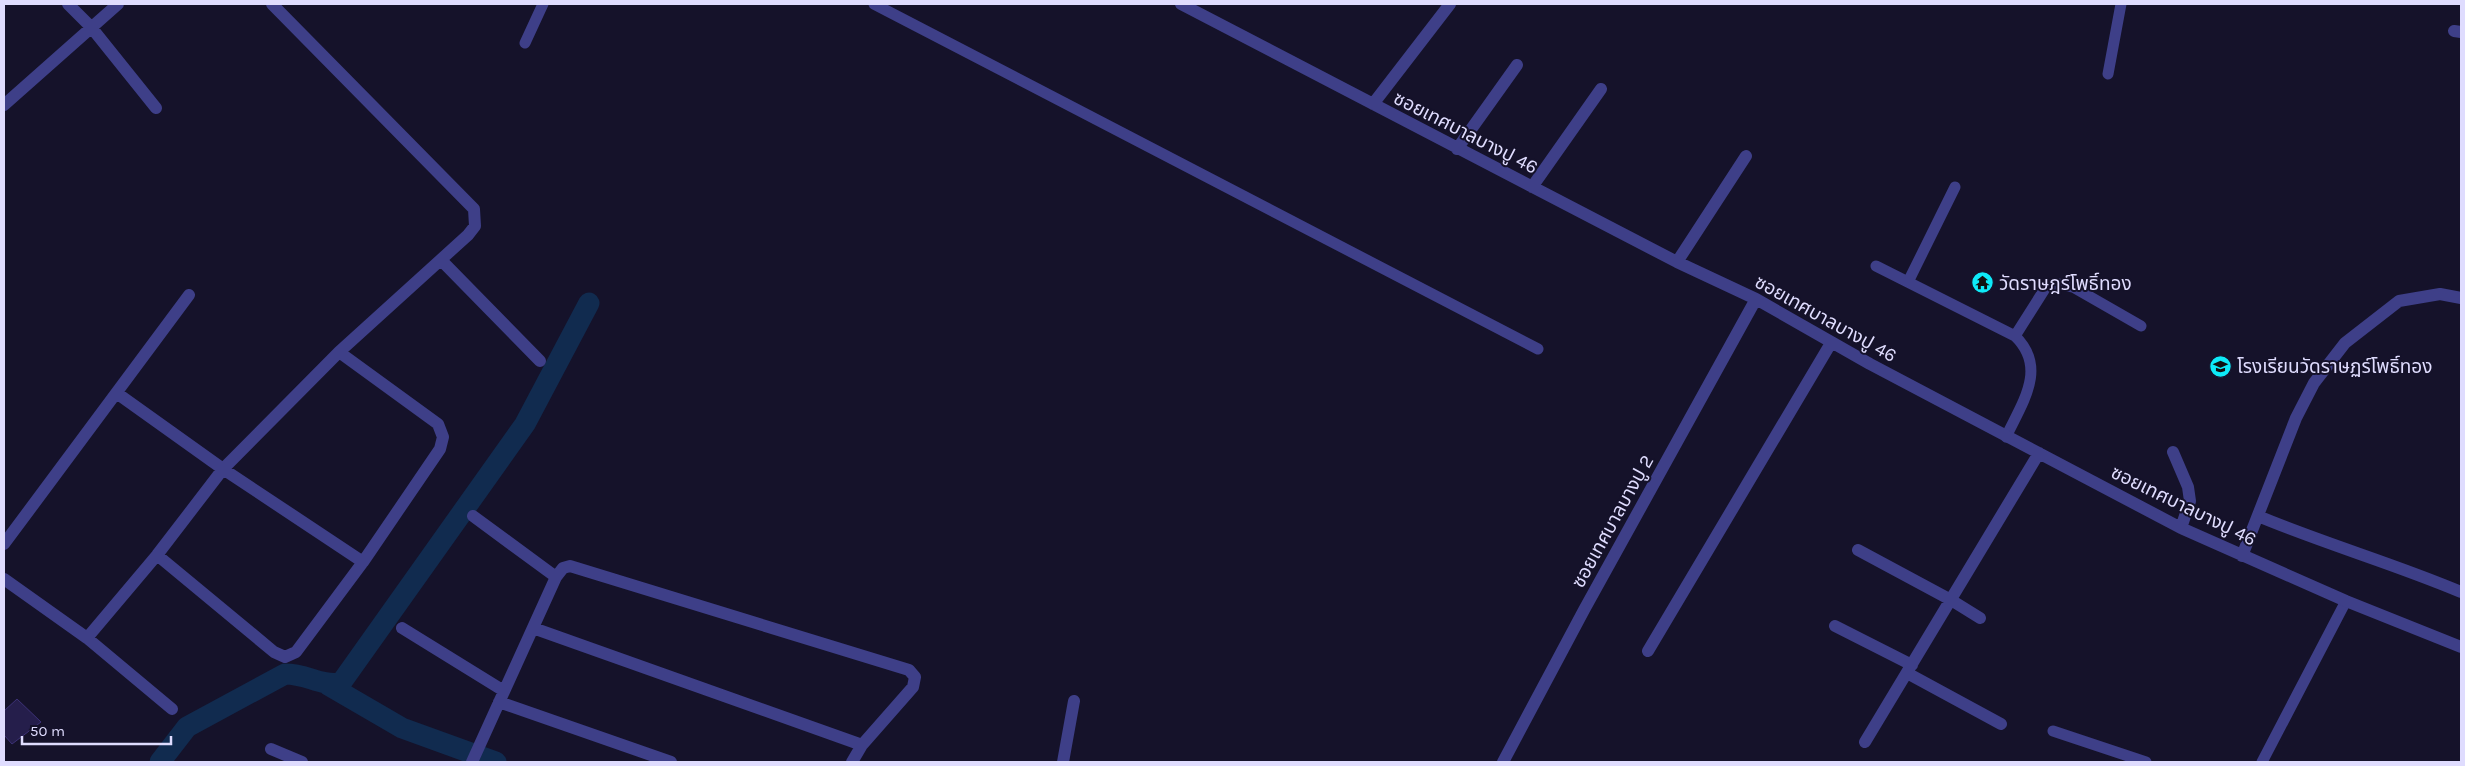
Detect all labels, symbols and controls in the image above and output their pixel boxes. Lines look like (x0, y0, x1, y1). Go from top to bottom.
street label: ซอยเทศบาลบางปู 46 (1389, 87, 1541, 180)
street label: ซอยเทศบาลบางปู 46 (1750, 271, 1900, 368)
temple icon: วัดราษฎร์โพธิ์ทอง (1971, 271, 1995, 295)
place label: วัดราษฎร์โพธิ์ทอง (1999, 272, 2132, 295)
school or university icon: โรงเรียนวัดราษฏร์โพธิ์ทอง (2209, 354, 2233, 378)
place label: โรงเรียนวัดราษฏร์โพธิ์ทอง (2237, 355, 2432, 378)
street label: ซอยเทศบาลบางปู 2 (1567, 451, 1659, 592)
street label: ซอยเทศบาลบางปู 46 (2107, 461, 2260, 551)
scale bar (22, 714, 171, 746)
text: 50 m (30, 722, 65, 740)

